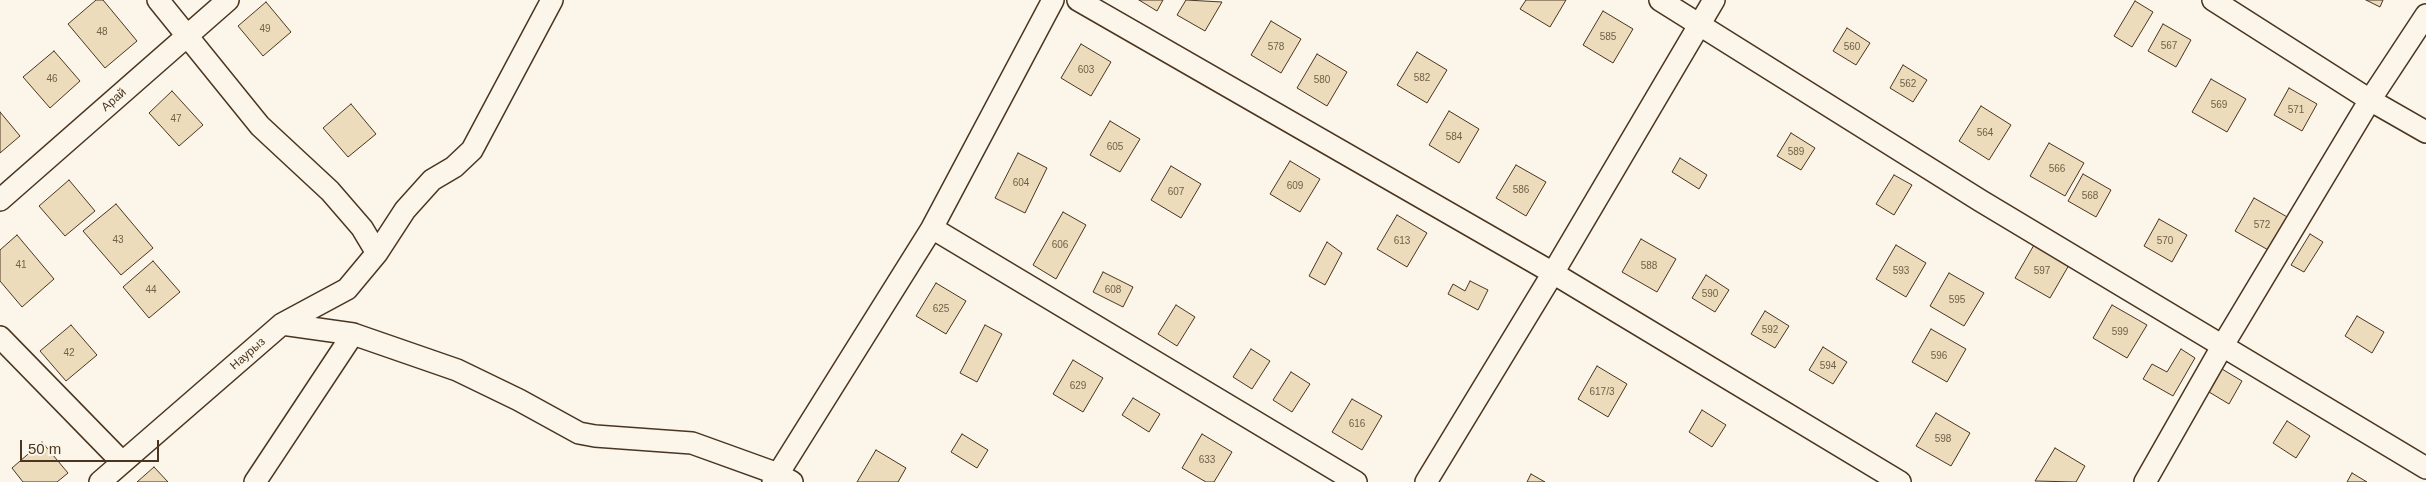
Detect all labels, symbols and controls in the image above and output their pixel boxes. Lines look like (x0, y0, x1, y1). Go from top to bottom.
house number: 49 (259, 23, 271, 35)
house number: 48 (96, 26, 108, 38)
house number: 585 (1600, 31, 1616, 43)
house number: 567 (2161, 40, 2177, 52)
house number: 578 (1268, 41, 1284, 53)
house number: 560 (1844, 41, 1860, 53)
house number: 603 (1078, 64, 1094, 76)
house number: 582 (1414, 72, 1430, 84)
house number: 46 (46, 73, 58, 85)
house number: 580 (1314, 74, 1330, 86)
house number: 562 (1900, 78, 1916, 90)
street label: Арай (99, 85, 129, 115)
house number: 569 (2211, 99, 2227, 111)
house number: 571 (2288, 104, 2304, 116)
house number: 47 (170, 113, 182, 125)
house number: 564 (1977, 127, 1993, 139)
house number: 584 (1446, 131, 1462, 143)
house number: 605 (1107, 141, 1123, 153)
house number: 589 (1788, 146, 1804, 158)
house number: 566 (2049, 163, 2065, 175)
house number: 604 (1013, 177, 1029, 189)
house number: 609 (1287, 180, 1303, 192)
house number: 586 (1513, 184, 1529, 196)
house number: 607 (1168, 186, 1184, 198)
house number: 568 (2082, 190, 2098, 202)
house number: 572 (2254, 219, 2270, 231)
house number: 43 (112, 234, 124, 246)
house number: 613 (1394, 235, 1410, 247)
house number: 570 (2157, 235, 2173, 247)
house number: 606 (1052, 239, 1068, 251)
house number: 41 (15, 259, 27, 271)
house number: 588 (1641, 260, 1657, 272)
house number: 593 (1893, 265, 1909, 277)
house number: 597 (2034, 265, 2050, 277)
house number: 44 (145, 284, 157, 296)
house number: 608 (1105, 284, 1121, 296)
house number: 590 (1702, 288, 1718, 300)
house number: 595 (1949, 294, 1965, 306)
house number: 625 (933, 303, 949, 315)
house number: 592 (1762, 324, 1778, 336)
house number: 599 (2112, 326, 2128, 338)
street label: Наурыз (227, 335, 269, 373)
house number: 42 (63, 347, 75, 359)
house number: 596 (1931, 350, 1947, 362)
house number: 594 (1820, 360, 1836, 372)
house number: 629 (1070, 380, 1086, 392)
house number: 617/3 (1589, 386, 1615, 398)
house number: 616 (1349, 418, 1365, 430)
scale bar (22, 430, 161, 462)
house number: 598 (1935, 433, 1951, 445)
text: 50 m (28, 440, 61, 457)
house number: 633 (1199, 454, 1215, 466)

